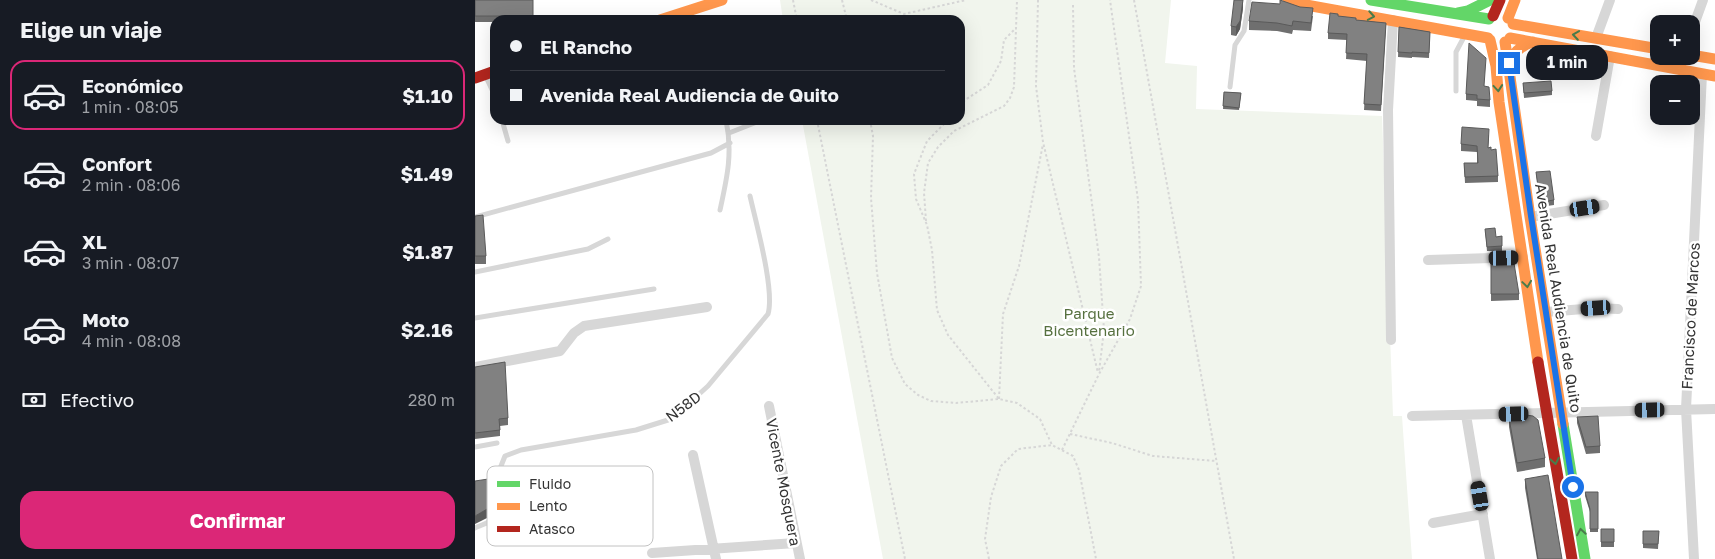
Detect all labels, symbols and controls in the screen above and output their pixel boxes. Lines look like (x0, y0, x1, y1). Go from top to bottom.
one-way arrow (1366, 11, 1375, 21)
map controls (1650, 15, 1700, 125)
button: + (1650, 15, 1700, 65)
text: Elige un viaje (20, 16, 162, 43)
one-way arrow (1572, 30, 1580, 41)
text: El Rancho (540, 35, 632, 58)
callout: 1 min (1527, 46, 1609, 80)
route end (1498, 52, 1520, 74)
text: 1 min (1547, 52, 1587, 72)
icon: car (22, 73, 67, 118)
text: Económico (82, 74, 183, 97)
button: − (1650, 75, 1700, 125)
text: Avenida Real Audiencia de Quito (540, 83, 839, 106)
text: $1.10 (402, 84, 453, 107)
one-way arrow (1492, 85, 1503, 93)
text: 1 min · 08:05 (82, 97, 179, 117)
icon: car (22, 151, 67, 196)
text: Confort (82, 152, 152, 175)
text: $1.49 (400, 162, 453, 185)
text: 2 min · 08:06 (82, 175, 180, 195)
street label: Avenida Real Audiencia de Quito (1532, 182, 1586, 414)
car (1569, 198, 1600, 218)
icon: car (22, 229, 67, 274)
text: XL (82, 230, 107, 253)
text: $1.87 (402, 240, 453, 263)
street label: Francisco de Marcos (1677, 242, 1703, 390)
car (1488, 250, 1519, 266)
text: 3 min · 08:07 (82, 253, 179, 273)
one-way arrow (1521, 280, 1532, 288)
car (1580, 299, 1611, 317)
park label: Parque Bicentenario (1043, 304, 1135, 339)
icon: car (22, 307, 67, 352)
text: Moto (82, 308, 129, 331)
text: $2.16 (401, 318, 453, 341)
text: 4 min · 08:08 (82, 331, 181, 351)
icon: cash (20, 386, 48, 414)
street label: N58D (662, 387, 704, 425)
text: Efectivo (60, 388, 134, 411)
text: 280 m (408, 390, 455, 410)
car (1634, 402, 1665, 418)
car (1498, 406, 1529, 422)
street label: Vicente Mosquera (763, 417, 805, 547)
one-way arrow (1549, 457, 1559, 465)
legend (487, 466, 653, 546)
text: Fluido (529, 475, 571, 492)
route start (1562, 476, 1584, 498)
car (1470, 480, 1489, 512)
button: Confirmar (20, 491, 455, 549)
text: Lento (529, 497, 567, 514)
text: Atasco (529, 520, 575, 537)
one-way arrow (1576, 528, 1586, 537)

